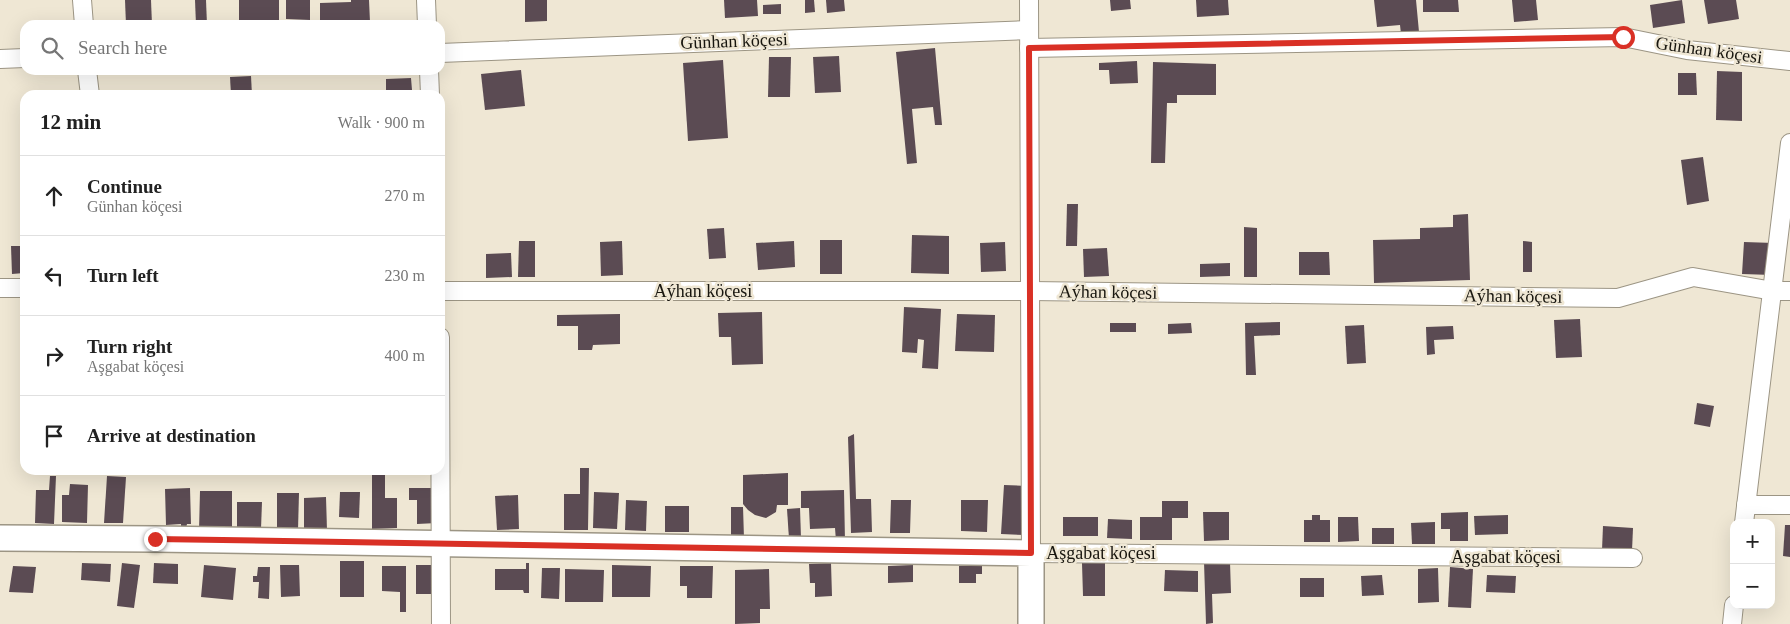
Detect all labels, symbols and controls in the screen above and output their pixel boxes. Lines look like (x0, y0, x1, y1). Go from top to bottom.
search box (20, 20, 445, 75)
route start (1612, 26, 1635, 49)
street label: Günhan köçesi (680, 29, 788, 53)
street label: Günhan köçesi (1654, 33, 1764, 67)
icon: search (38, 34, 66, 62)
text: Search here (78, 37, 167, 58)
text: 12 min (40, 110, 101, 134)
text: Walk · 900 m (338, 114, 425, 131)
text: Continue (87, 176, 162, 197)
icon: ahead (40, 182, 68, 210)
text: 270 m (385, 187, 425, 204)
text: Günhan köçesi (87, 198, 183, 215)
icon: left (40, 262, 68, 290)
text: Turn left (87, 265, 159, 286)
text: 230 m (385, 267, 425, 284)
street label: Aýhan köçesi (654, 281, 752, 301)
street label: Aýhan köçesi (1059, 281, 1157, 303)
street label: Aýhan köçesi (1464, 285, 1562, 307)
text: Turn right (87, 336, 172, 357)
icon: right (40, 342, 68, 370)
text: 400 m (385, 347, 425, 364)
text: Aşgabat köçesi (87, 358, 184, 375)
icon: arrive (40, 422, 68, 450)
text: Arrive at destination (87, 425, 256, 446)
map controls (1730, 519, 1775, 609)
button: + (1730, 519, 1775, 564)
route end (144, 528, 167, 551)
street label: Aşgabat köçesi (1046, 543, 1156, 563)
street label: Aşgabat köçesi (1451, 547, 1561, 567)
button: − (1730, 564, 1775, 609)

